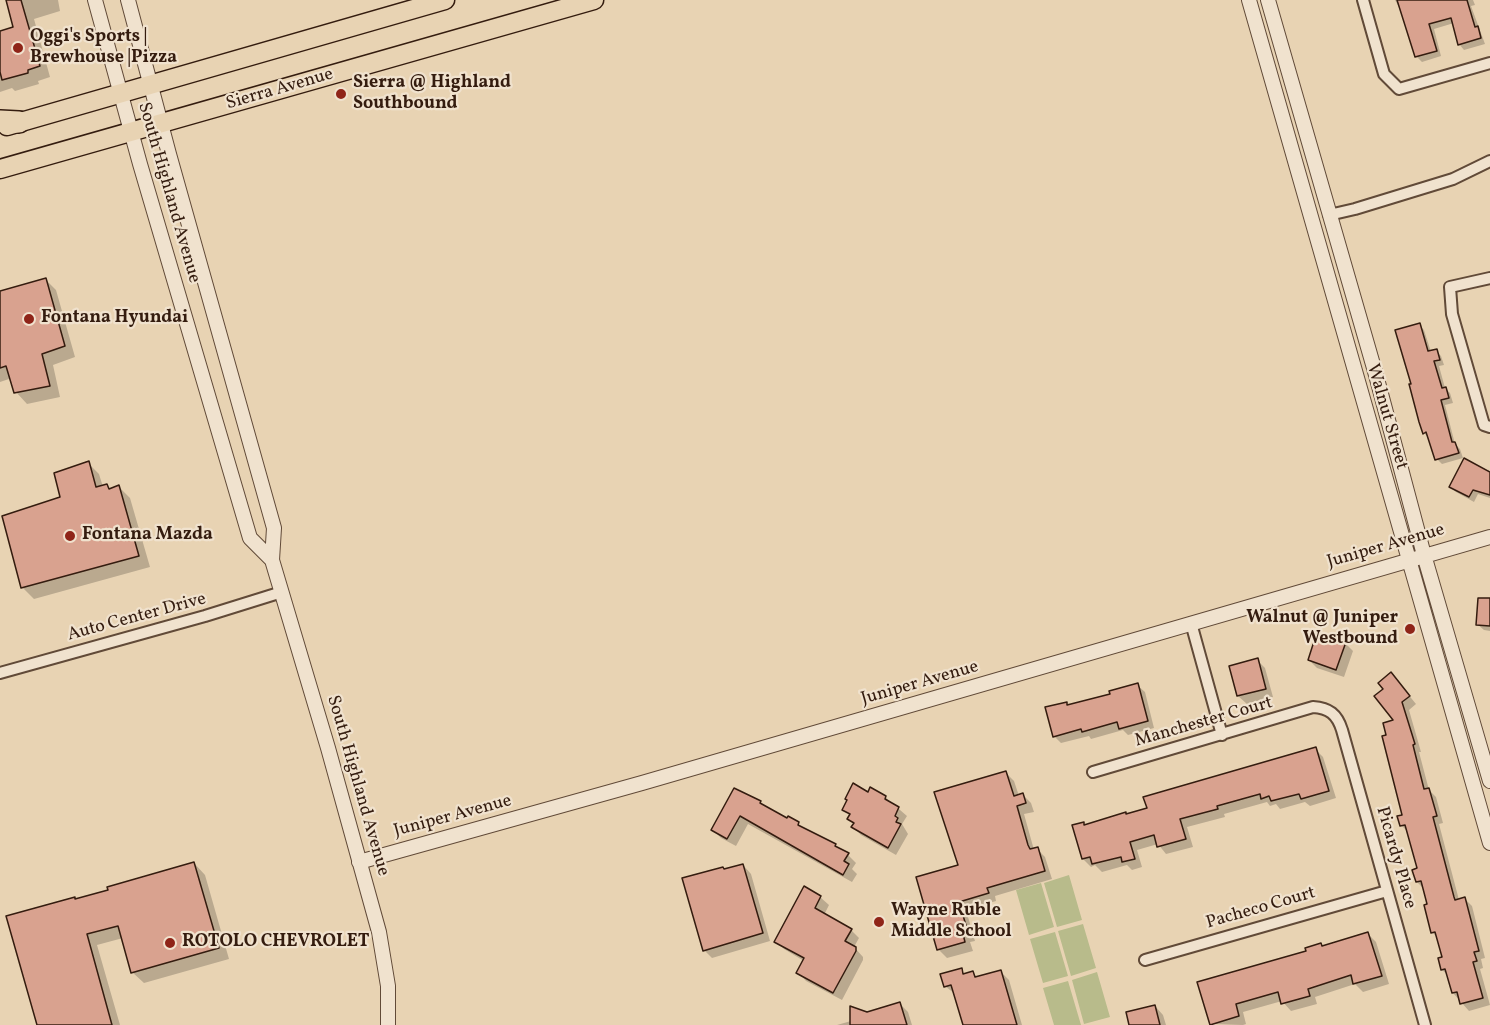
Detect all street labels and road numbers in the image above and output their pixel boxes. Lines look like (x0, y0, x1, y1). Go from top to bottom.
street label: Sierra Avenue (224, 64, 336, 116)
street label: South Highland Avenue (132, 100, 204, 286)
street label: Walnut Street (1361, 362, 1411, 472)
street label: Juniper Avenue (1325, 520, 1447, 574)
street label: Auto Center Drive (65, 589, 209, 647)
street label: Juniper Avenue (859, 657, 981, 711)
street label: South Highland Avenue (321, 693, 393, 879)
street label: Manchester Court (1133, 693, 1275, 753)
street label: Juniper Avenue (392, 791, 514, 843)
street label: Picardy Place (1370, 804, 1420, 912)
street label: Pacheco Court (1204, 883, 1318, 935)

